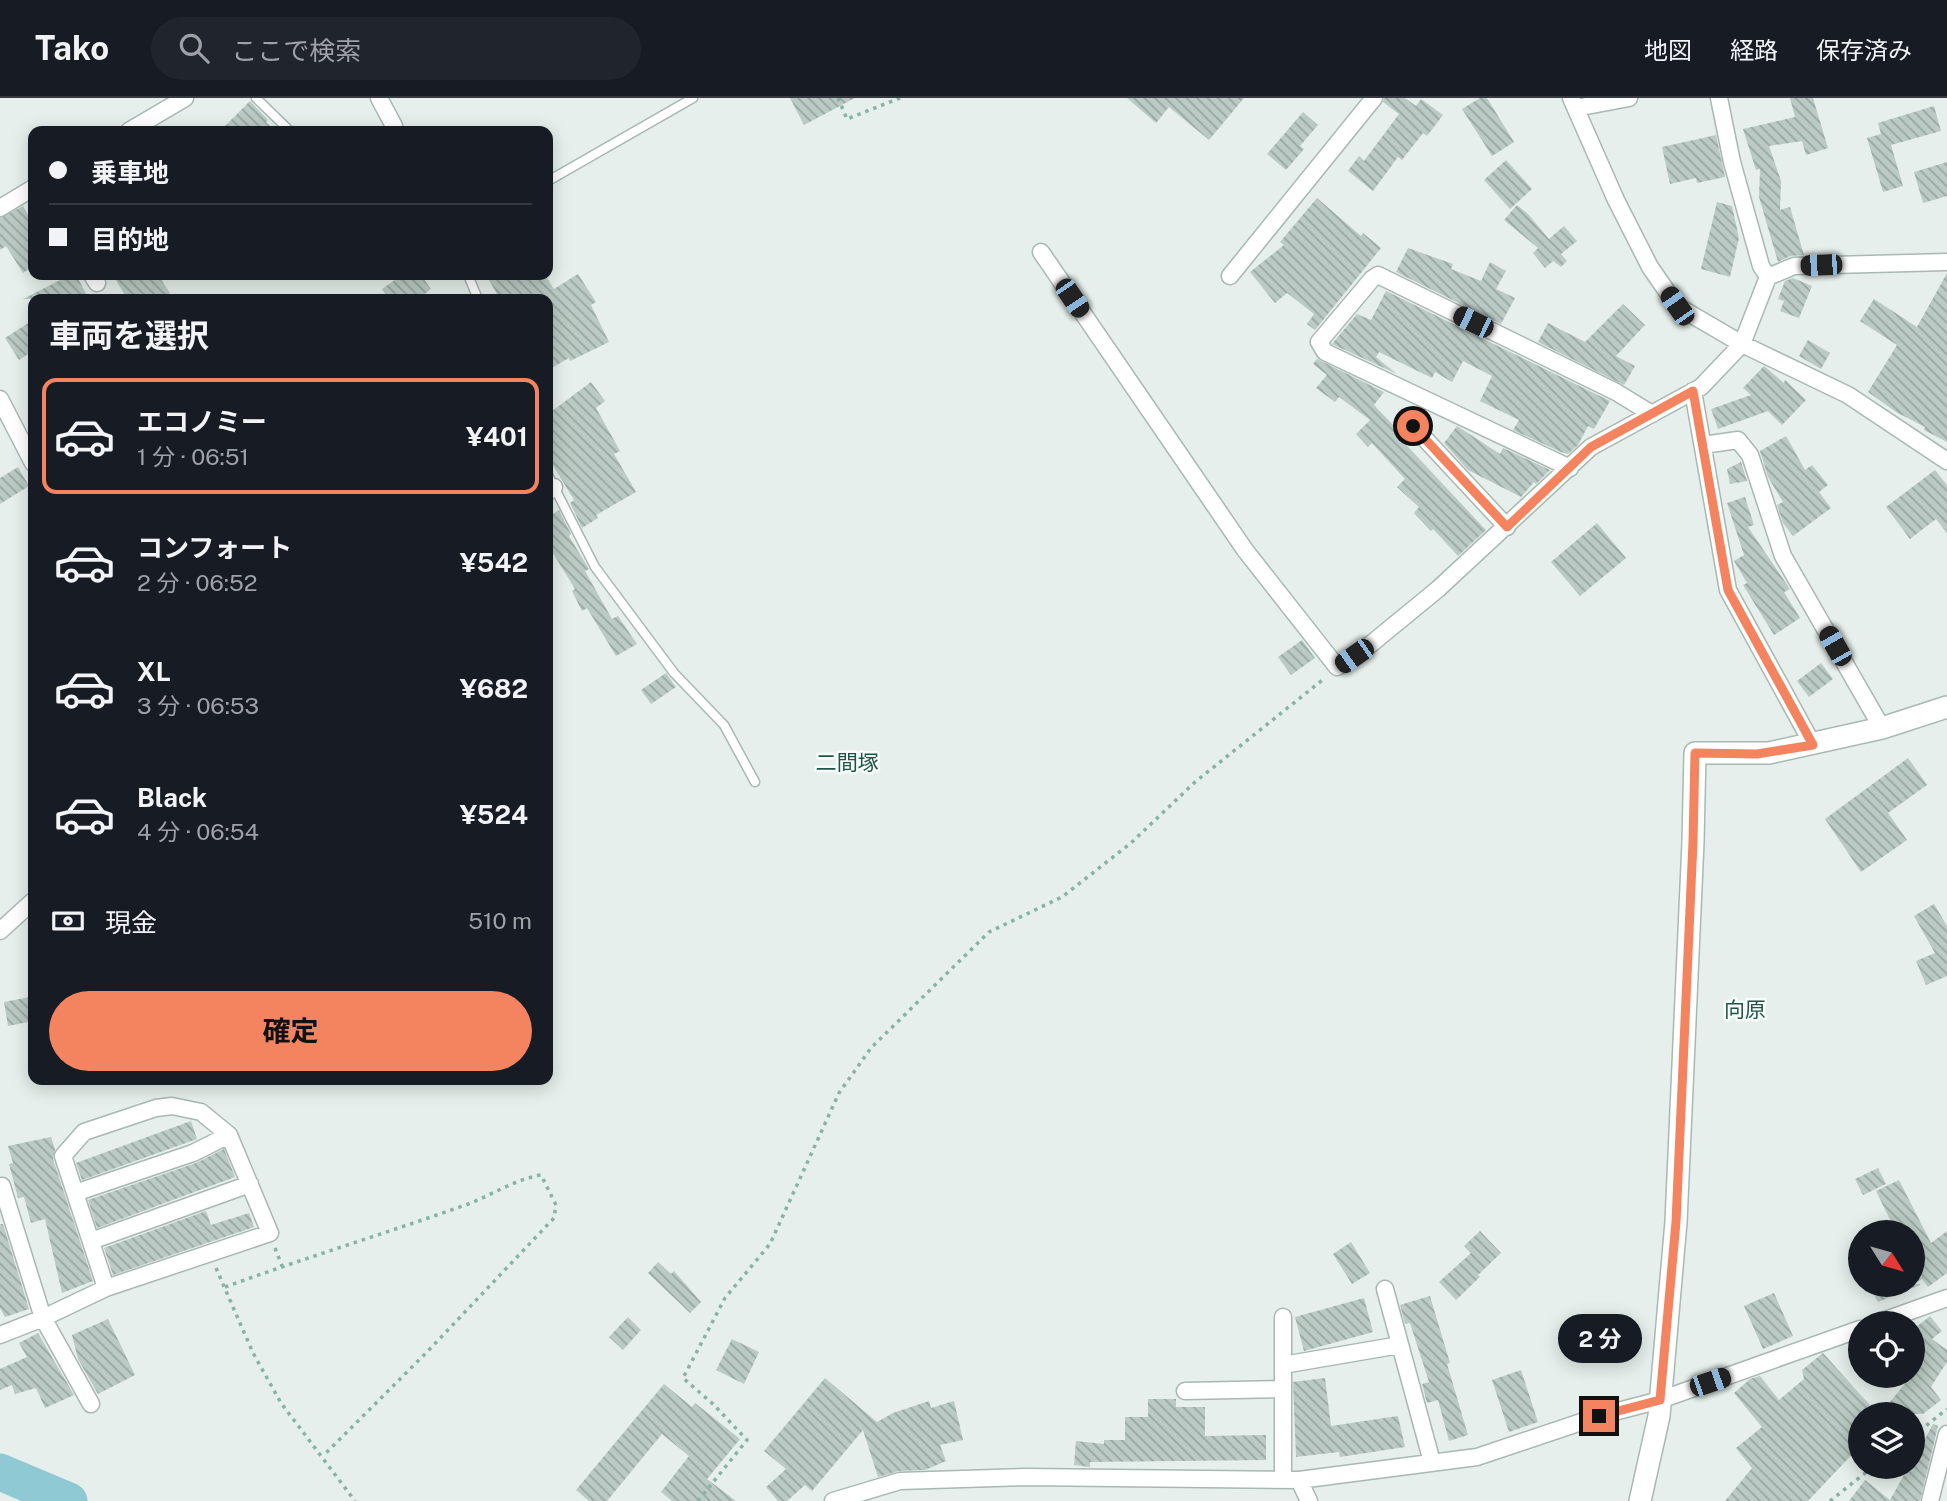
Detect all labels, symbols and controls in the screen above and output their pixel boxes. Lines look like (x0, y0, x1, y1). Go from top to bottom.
search box (151, 17, 641, 80)
text: Tako (35, 29, 109, 67)
icon: search (175, 29, 213, 67)
text: ここで検索 (231, 35, 361, 66)
text: 地図 (1644, 36, 1692, 64)
text: 経路 (1730, 36, 1778, 64)
text: 保存済み (1816, 36, 1912, 64)
text: 乗車地 (91, 157, 169, 188)
text: 目的地 (91, 224, 169, 255)
car (1800, 254, 1843, 276)
car (1052, 275, 1093, 321)
car (1657, 283, 1698, 329)
car (1450, 303, 1497, 341)
text: 車両を選択 (49, 317, 209, 354)
icon: car (53, 405, 116, 468)
text: エコノミー (137, 406, 267, 437)
route start (1397, 410, 1429, 442)
text: ¥401 (466, 421, 528, 452)
text: 1 分 · 06:51 (137, 443, 249, 470)
icon: car (53, 531, 116, 594)
text: コンフォート (137, 532, 292, 563)
text: ¥542 (460, 547, 528, 578)
text: 2 分 · 06:52 (137, 569, 257, 596)
car (1816, 623, 1855, 669)
car (1331, 635, 1378, 677)
text: XL (137, 656, 171, 687)
icon: car (53, 657, 116, 720)
text: ¥682 (460, 673, 528, 704)
text: 3 分 · 06:53 (137, 692, 259, 719)
district label: 二間塚 (816, 750, 879, 775)
text: Black (137, 782, 207, 813)
icon: car (53, 783, 116, 846)
text: ¥524 (460, 799, 528, 830)
text: 4 分 · 06:54 (137, 818, 259, 845)
icon: cash (49, 902, 87, 940)
text: 現金 (105, 907, 157, 938)
text: 510 m (468, 907, 532, 934)
button: 確定 (49, 991, 532, 1071)
district label: 向原 (1724, 997, 1766, 1022)
north arrow (1848, 1220, 1925, 1297)
map controls (1848, 1220, 1925, 1479)
button: locate (1848, 1311, 1925, 1388)
callout: 2 分 (1557, 1314, 1641, 1364)
text: 2 分 (1579, 1325, 1621, 1352)
car (1687, 1365, 1734, 1399)
route end (1583, 1400, 1615, 1432)
button: layers (1848, 1402, 1925, 1479)

